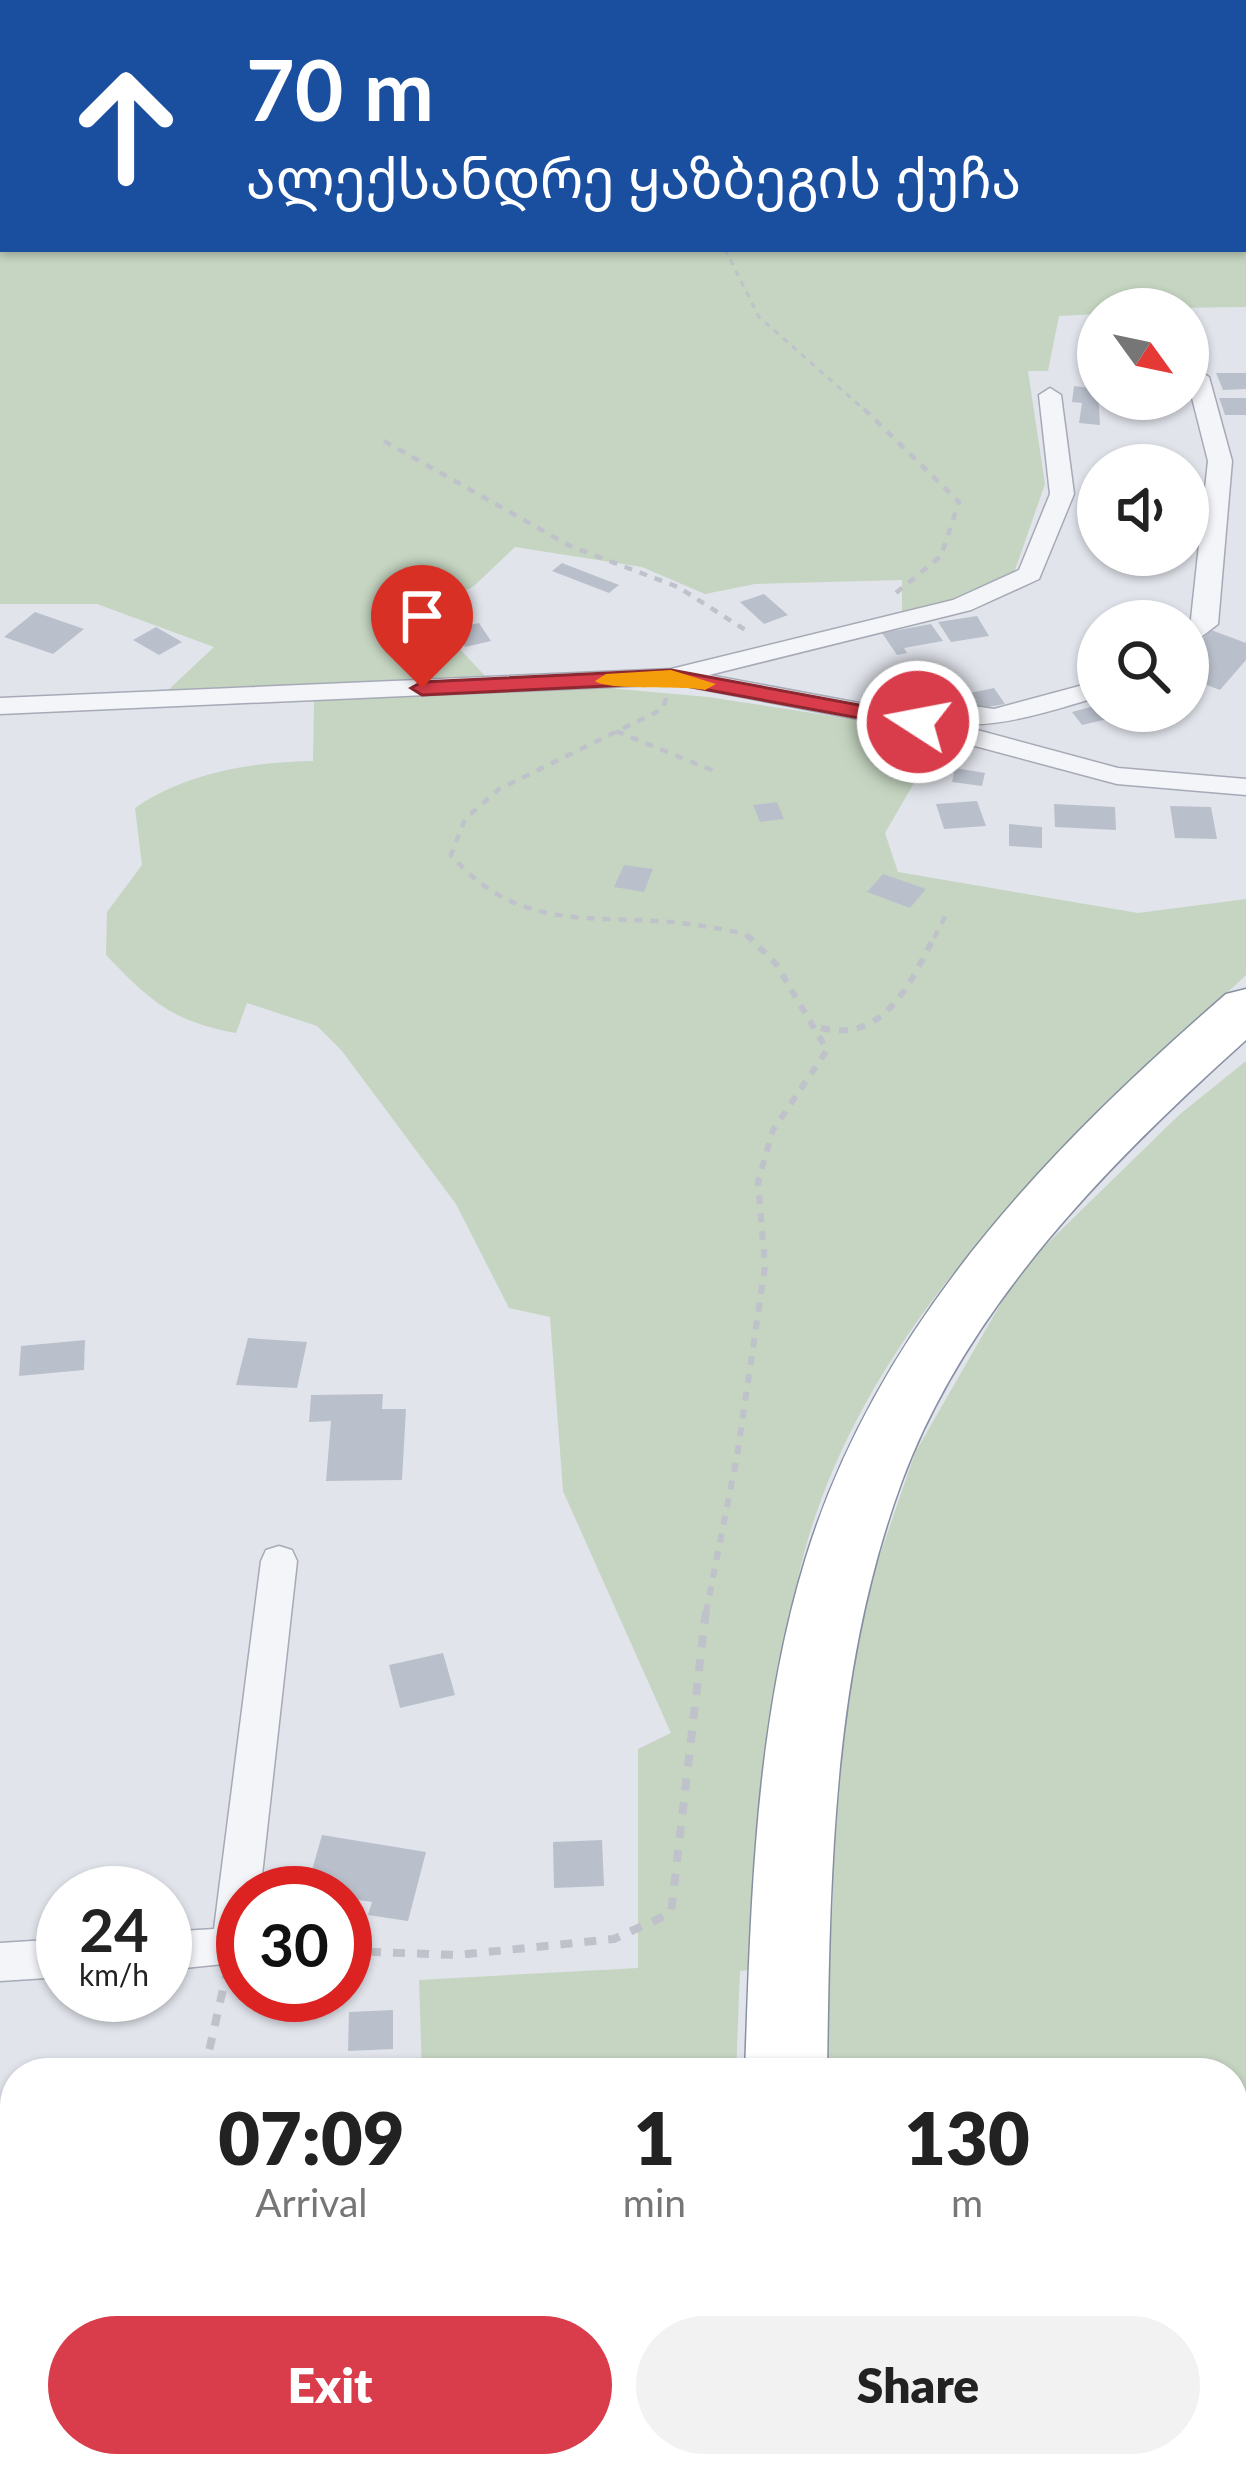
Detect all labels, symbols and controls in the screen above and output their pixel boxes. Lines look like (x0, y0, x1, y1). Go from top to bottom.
text: 70 m (246, 38, 434, 139)
icon: ahead (48, 48, 204, 204)
text: ალექსანდრე ყაზბეგის ქუჩა (246, 145, 1021, 210)
north arrow (1077, 288, 1209, 420)
map controls (1077, 288, 1209, 732)
button: sound (1077, 444, 1209, 576)
pin (371, 565, 473, 688)
icon: arrive (389, 583, 455, 649)
button: search (1077, 600, 1209, 732)
position arrow (855, 659, 981, 785)
speed limit sign: 30 (216, 1866, 372, 2022)
text: 24 (79, 1893, 149, 1965)
text: km/h (79, 1956, 149, 1992)
text: 07:09 (218, 2094, 404, 2180)
text: 1 (634, 2094, 675, 2180)
text: 130 (904, 2094, 1030, 2180)
text: Arrival (255, 2179, 368, 2225)
text: min (623, 2179, 686, 2225)
text: m (951, 2179, 983, 2225)
button: Exit (48, 2316, 612, 2454)
button: Share (636, 2316, 1200, 2454)

